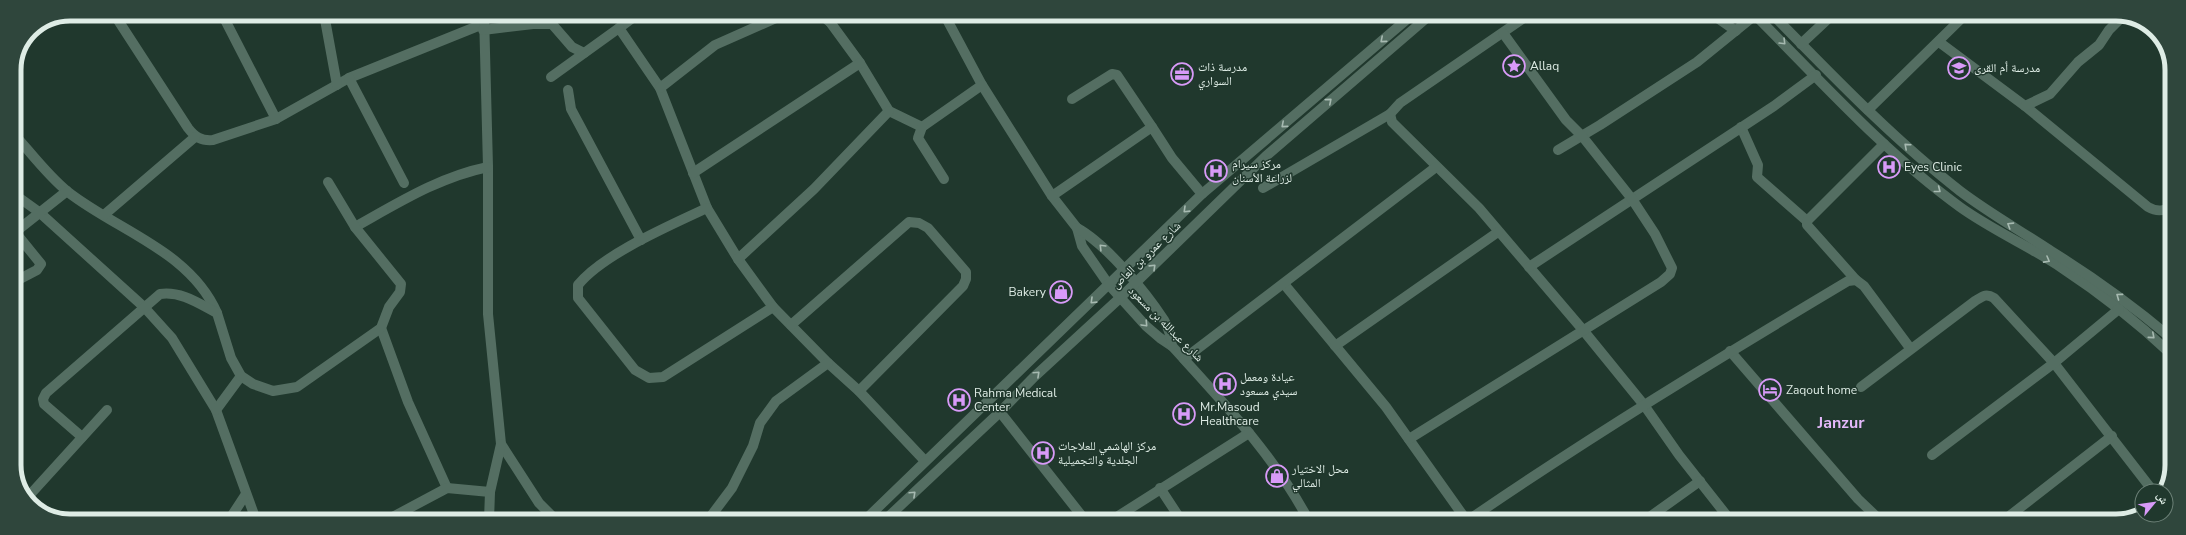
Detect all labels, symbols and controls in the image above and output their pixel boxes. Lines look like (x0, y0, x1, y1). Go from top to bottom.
one-way arrow (1380, 36, 1387, 43)
one-way arrow (1778, 37, 1786, 45)
place icon: Allaq (1501, 53, 1527, 79)
school or university icon: مدرسة أم القرى (1946, 55, 1972, 81)
place label: Allaq (1530, 58, 1559, 74)
place label: مدرسة ذات السواري (1198, 59, 1247, 91)
place label: مدرسة أم القرى (1974, 60, 2040, 76)
office icon: مدرسة ذات السواري (1169, 61, 1195, 87)
one-way arrow (1324, 98, 1332, 106)
one-way arrow (1281, 120, 1288, 127)
one-way arrow (1904, 143, 1912, 150)
hospital icon: Eyes Clinic (1876, 154, 1902, 180)
place label: مركز سيرام لزراعة الأسنان (1232, 156, 1292, 186)
hospital icon: مركز سيرام لزراعة الأسنان (1203, 158, 1229, 184)
place label: Eyes Clinic (1904, 159, 1962, 175)
one-way arrow (1933, 185, 1940, 192)
one-way arrow (1183, 205, 1191, 213)
street label: شارع عمرو بن العاص (1108, 218, 1184, 292)
one-way arrow (2007, 222, 2014, 229)
one-way arrow (1099, 244, 1107, 252)
one-way arrow (2043, 255, 2050, 262)
one-way arrow (1148, 264, 1156, 272)
shop icon: Bakery (1048, 279, 1074, 305)
street label: شارع عبدالله بن مسعود (1125, 283, 1207, 365)
place label: Bakery (1008, 284, 1047, 300)
one-way arrow (2116, 294, 2123, 301)
one-way arrow (1090, 296, 1098, 304)
one-way arrow (1140, 319, 1148, 327)
one-way arrow (2147, 332, 2155, 339)
place label: عيادة ومعمل سيدي مسعود (1240, 369, 1297, 401)
one-way arrow (1032, 371, 1040, 379)
hospital icon: عيادة ومعمل سيدي مسعود (1212, 371, 1238, 397)
hotel icon: Zaqout home (1757, 377, 1783, 403)
place label: Zaqout home (1786, 382, 1857, 398)
place label: Rahma Medical Center (974, 385, 1057, 415)
hospital icon: Rahma Medical Center (946, 387, 972, 413)
place label: Mr.Masoud Healthcare (1200, 399, 1260, 429)
hospital icon: Mr.Masoud Healthcare (1171, 401, 1197, 427)
district label: Janzur (1817, 412, 1865, 434)
place label: مركز الهاشمي للعلاجات الجلدية والتجميلية (1058, 438, 1156, 468)
hospital icon: مركز الهاشمي للعلاجات الجلدية والتجميلية (1030, 440, 1056, 466)
place label: محل الاختيار المثالي (1291, 461, 1349, 493)
shop icon: محل الاختيار المثالي (1264, 463, 1290, 489)
north arrow (2134, 483, 2174, 523)
text: ش (2153, 490, 2172, 507)
one-way arrow (908, 491, 916, 498)

